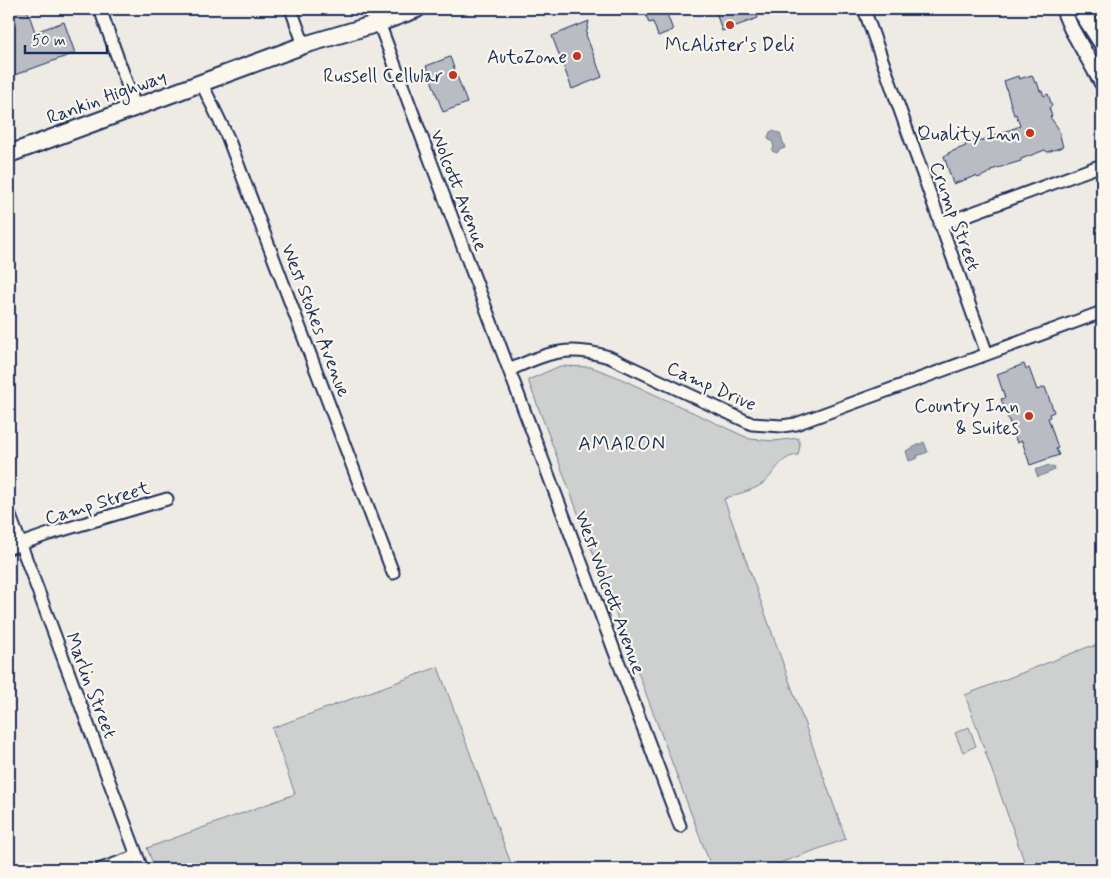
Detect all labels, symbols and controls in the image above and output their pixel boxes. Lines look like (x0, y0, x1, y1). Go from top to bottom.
marker: McAlister's Deli (724, 19, 736, 31)
scale bar (25, 22, 108, 54)
text: 50 m (32, 31, 66, 51)
place label: McAlister's Deli (665, 33, 795, 58)
place label: AutoZone (487, 45, 567, 70)
marker: AutoZone (571, 50, 583, 62)
street label: Rankin Highway (43, 64, 170, 133)
place label: Russell Cellular (323, 64, 443, 89)
marker: Russell Cellular (447, 69, 459, 81)
place label: Quality Inn (917, 122, 1020, 147)
street label: Wolcott Avenue (424, 126, 493, 255)
marker: Quality Inn (1024, 127, 1036, 139)
street label: Crump Street (923, 158, 986, 275)
street label: West Stokes Avenue (275, 240, 356, 401)
street label: Camp Drive (663, 355, 760, 417)
place label: Country Inn & Suites (914, 394, 1019, 441)
marker: Country Inn & Suites (1023, 410, 1035, 422)
district label: AMARON (578, 431, 666, 458)
street label: Camp Street (42, 476, 153, 531)
street label: West Wolcott Avenue (568, 507, 651, 678)
street label: Marlin Street (59, 629, 122, 742)

